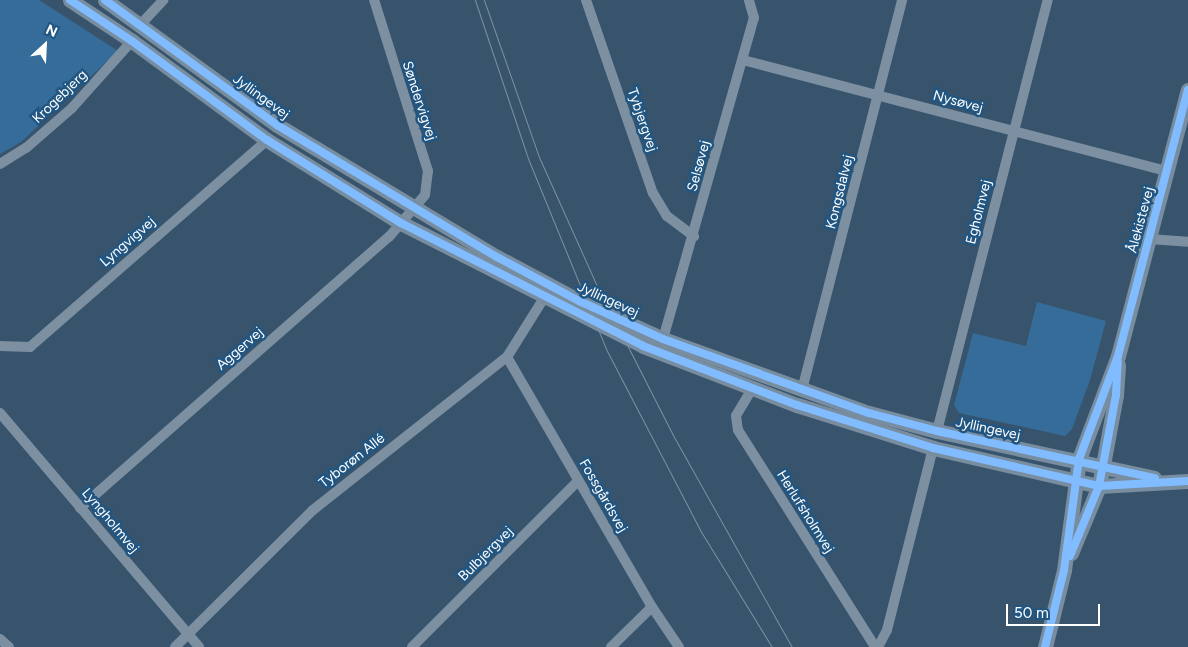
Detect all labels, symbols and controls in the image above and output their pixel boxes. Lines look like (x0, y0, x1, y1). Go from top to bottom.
north arrow (20, 20, 70, 70)
text: N (43, 21, 60, 41)
street label: Søndervigvej (398, 59, 440, 143)
street label: Krogebjerg (29, 67, 91, 127)
street label: Jyllingevej (229, 71, 293, 123)
street label: Tybjergvej (623, 86, 661, 154)
street label: Nysøvej (931, 87, 985, 117)
street label: Selsøvej (684, 139, 714, 193)
street label: Kongsdalvej (823, 153, 857, 231)
street label: Egholmvej (963, 178, 995, 246)
street label: Ålekistevej (1124, 185, 1158, 255)
street label: Lyngvigvej (97, 213, 159, 271)
street label: Jyllingevej (575, 278, 641, 322)
street label: Aggervej (213, 324, 267, 374)
street label: Jyllingevej (954, 414, 1022, 444)
street label: Tyborøn Allé (316, 430, 388, 492)
street label: Fossgårdsvej (575, 456, 631, 536)
street label: Herlufsholmvej (773, 467, 837, 557)
street label: Lyngholmvej (78, 485, 142, 557)
street label: Bulbjergvej (455, 523, 517, 585)
scale bar (1008, 594, 1102, 626)
text: 50 m (1014, 604, 1049, 622)

